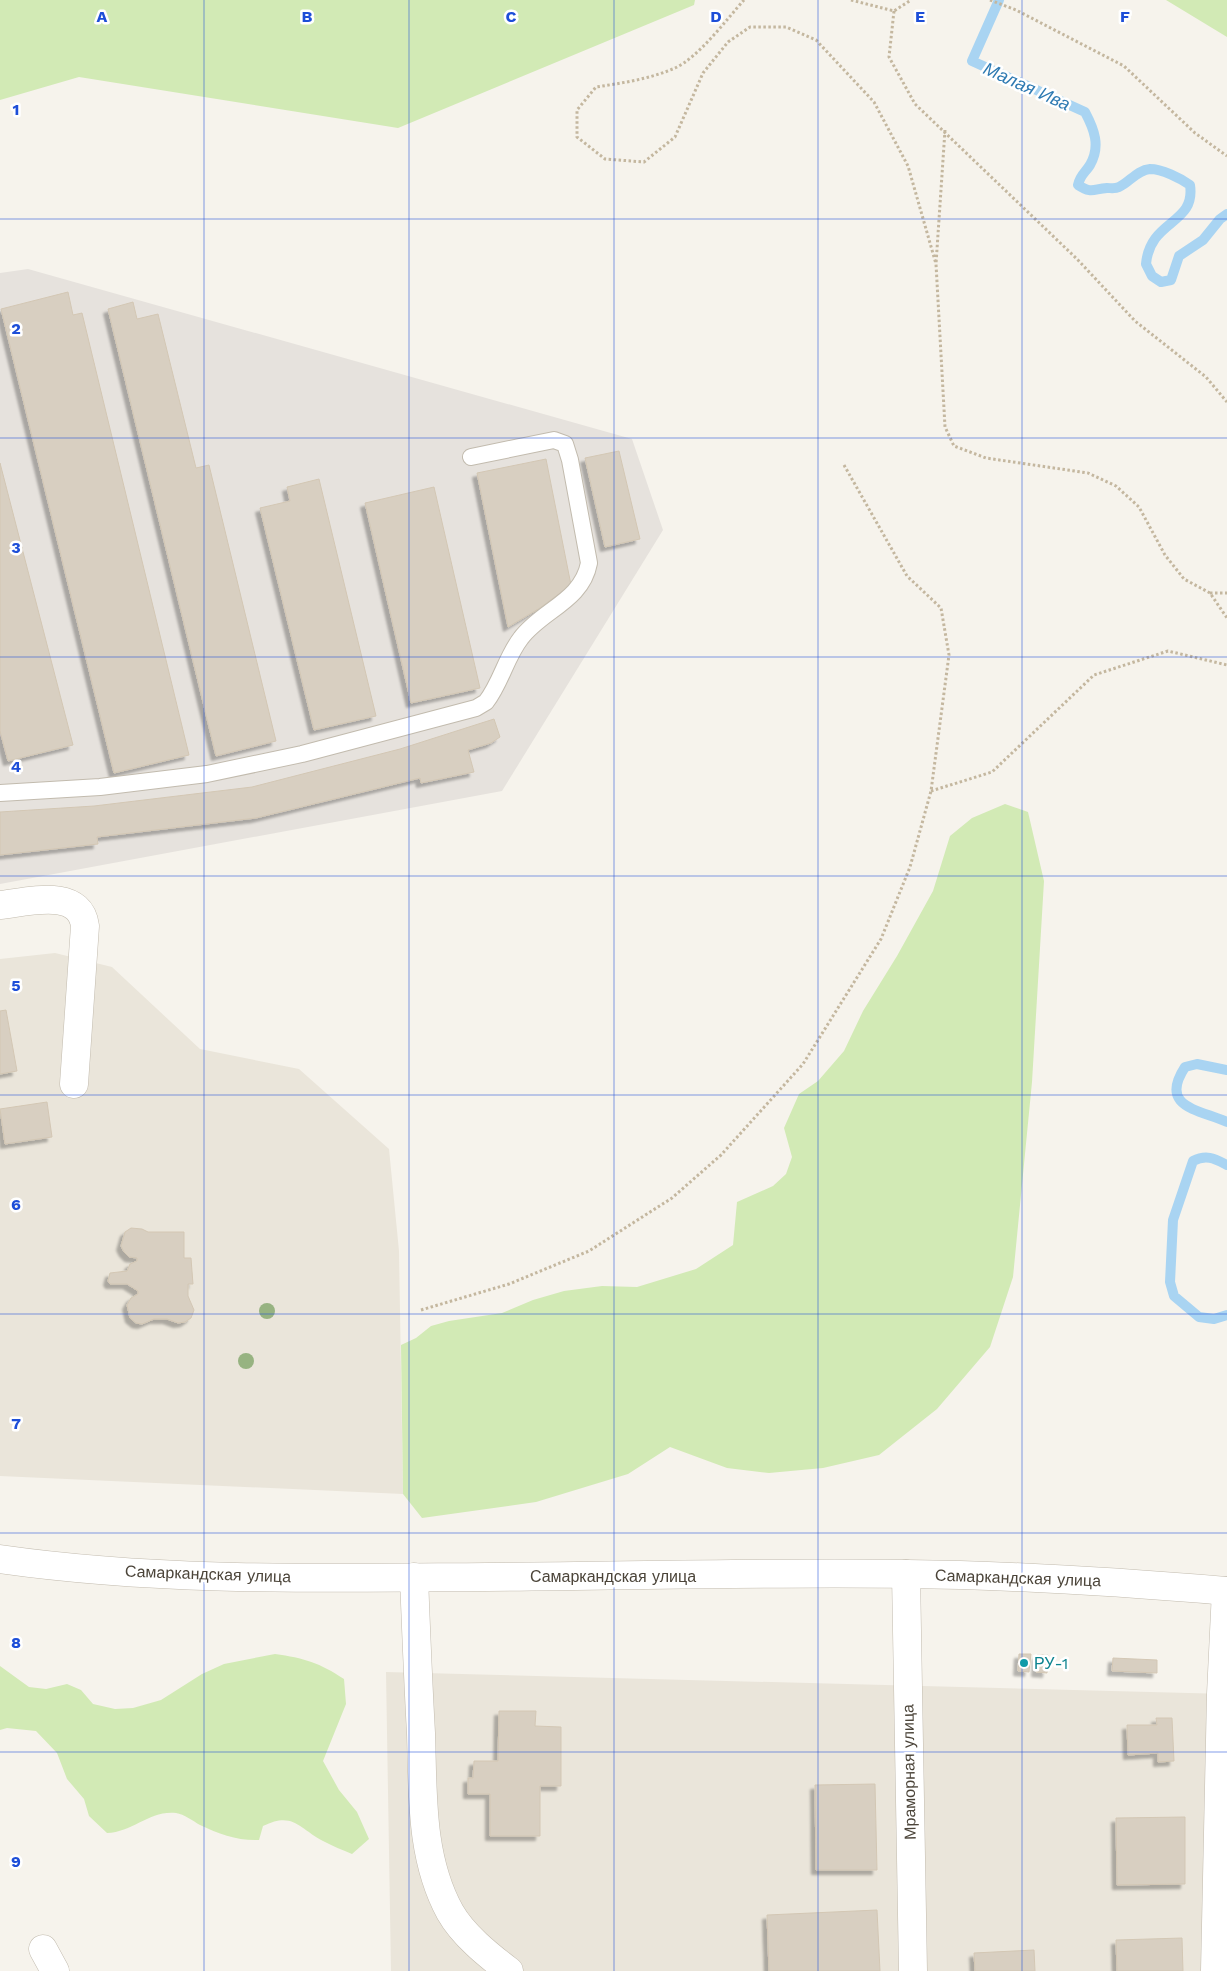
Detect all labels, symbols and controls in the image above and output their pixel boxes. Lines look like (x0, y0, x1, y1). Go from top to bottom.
text: A (97, 7, 108, 26)
text: B (302, 7, 313, 26)
text: C (506, 7, 517, 26)
text: D (710, 7, 722, 26)
text: E (915, 7, 925, 26)
text: F (1120, 7, 1130, 26)
water label: Малая Ива (980, 58, 1074, 114)
text: 1 (13, 100, 19, 119)
text: 2 (11, 319, 21, 338)
text: 3 (11, 538, 21, 557)
text: 4 (11, 757, 21, 776)
text: 5 (11, 976, 21, 995)
text: 6 (11, 1195, 21, 1214)
text: 7 (11, 1414, 21, 1433)
street label: Самаркандская улица (125, 1562, 291, 1586)
street label: Самаркандская улица (935, 1566, 1101, 1590)
street label: Самаркандская улица (530, 1567, 696, 1586)
text: 8 (11, 1633, 21, 1652)
place label: РУ-1 (1034, 1654, 1068, 1673)
marker: РУ-1 (1018, 1657, 1030, 1669)
street label: Мраморная улица (898, 1704, 920, 1840)
text: 9 (11, 1852, 21, 1871)

